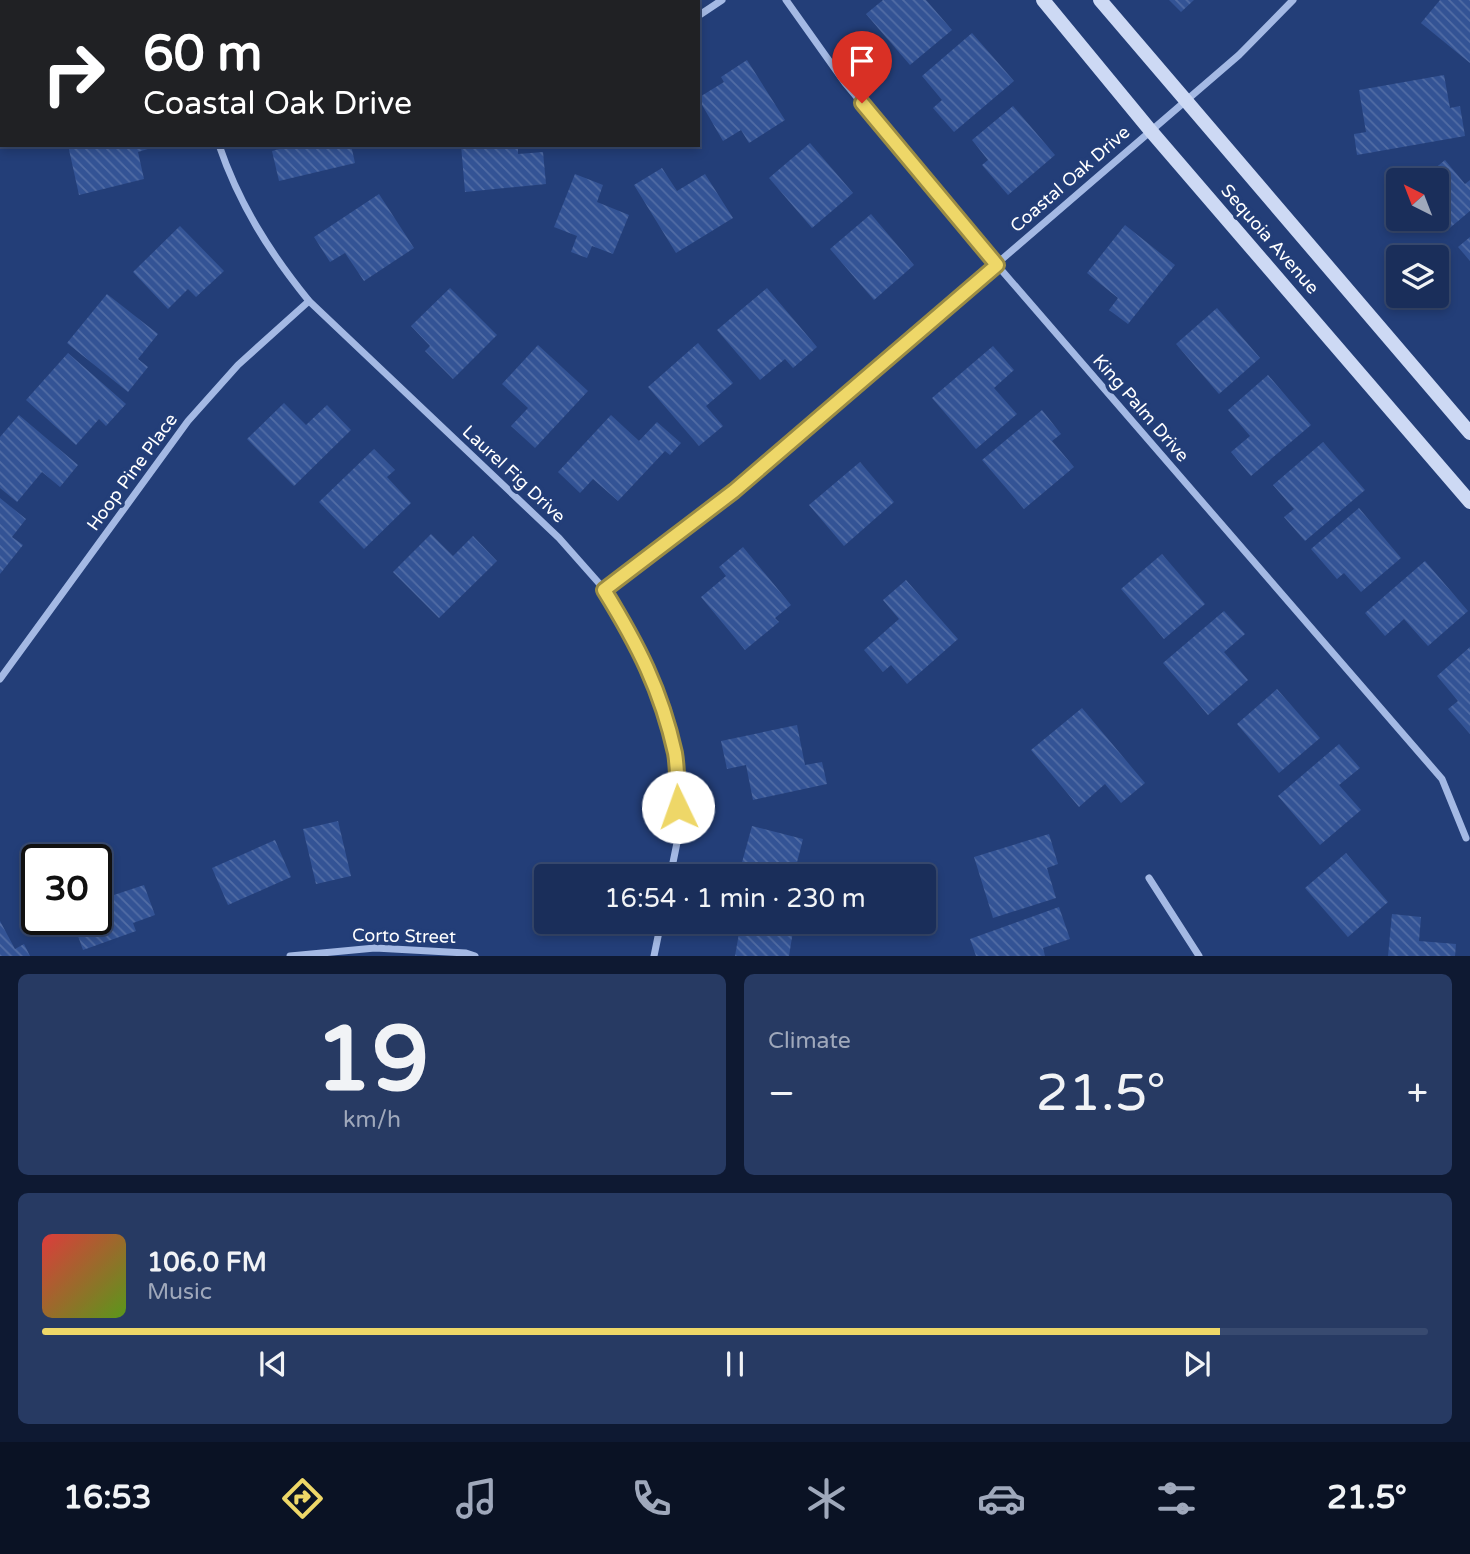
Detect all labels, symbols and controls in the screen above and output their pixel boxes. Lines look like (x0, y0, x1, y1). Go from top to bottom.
text: 60 m (143, 25, 262, 84)
icon: right (28, 28, 119, 119)
pin (832, 31, 892, 103)
icon: arrive (843, 42, 881, 80)
text: Coastal Oak Drive (143, 85, 412, 123)
street label: Coastal Oak Drive (1006, 121, 1134, 237)
north arrow (1386, 168, 1449, 231)
map controls (1386, 168, 1449, 308)
street label: Sequoia Avenue (1216, 180, 1324, 298)
button: layers (1386, 245, 1449, 308)
street label: King Palm Drive (1088, 350, 1194, 466)
street label: Hoop Pine Place (82, 409, 182, 535)
street label: Laurel Fig Drive (458, 421, 570, 527)
position arrow (641, 770, 715, 844)
speed limit sign: 30 (21, 844, 112, 935)
text: 16:54 · 1 min · 230 m (604, 883, 866, 914)
street label: Corto Street (352, 924, 456, 948)
text: 19 (315, 1005, 429, 1115)
text: Climate (768, 1027, 851, 1055)
text: 21.5° (1036, 1062, 1166, 1125)
text: − (768, 1071, 795, 1117)
text: + (1407, 1071, 1428, 1117)
text: km/h (343, 1106, 401, 1134)
text: 106.0 FM (147, 1247, 267, 1278)
text: Music (147, 1278, 212, 1306)
icon: previous (254, 1345, 292, 1383)
icon: pause (716, 1345, 754, 1383)
icon: next (1178, 1345, 1216, 1383)
icon: directions (278, 1474, 327, 1523)
icon: music (452, 1474, 501, 1523)
icon: phone (627, 1474, 676, 1523)
icon: climate (802, 1474, 851, 1523)
icon: car (977, 1474, 1026, 1523)
icon: filters (1152, 1474, 1201, 1523)
text: 16:53 (63, 1479, 152, 1517)
text: 21.5° (1327, 1479, 1407, 1517)

